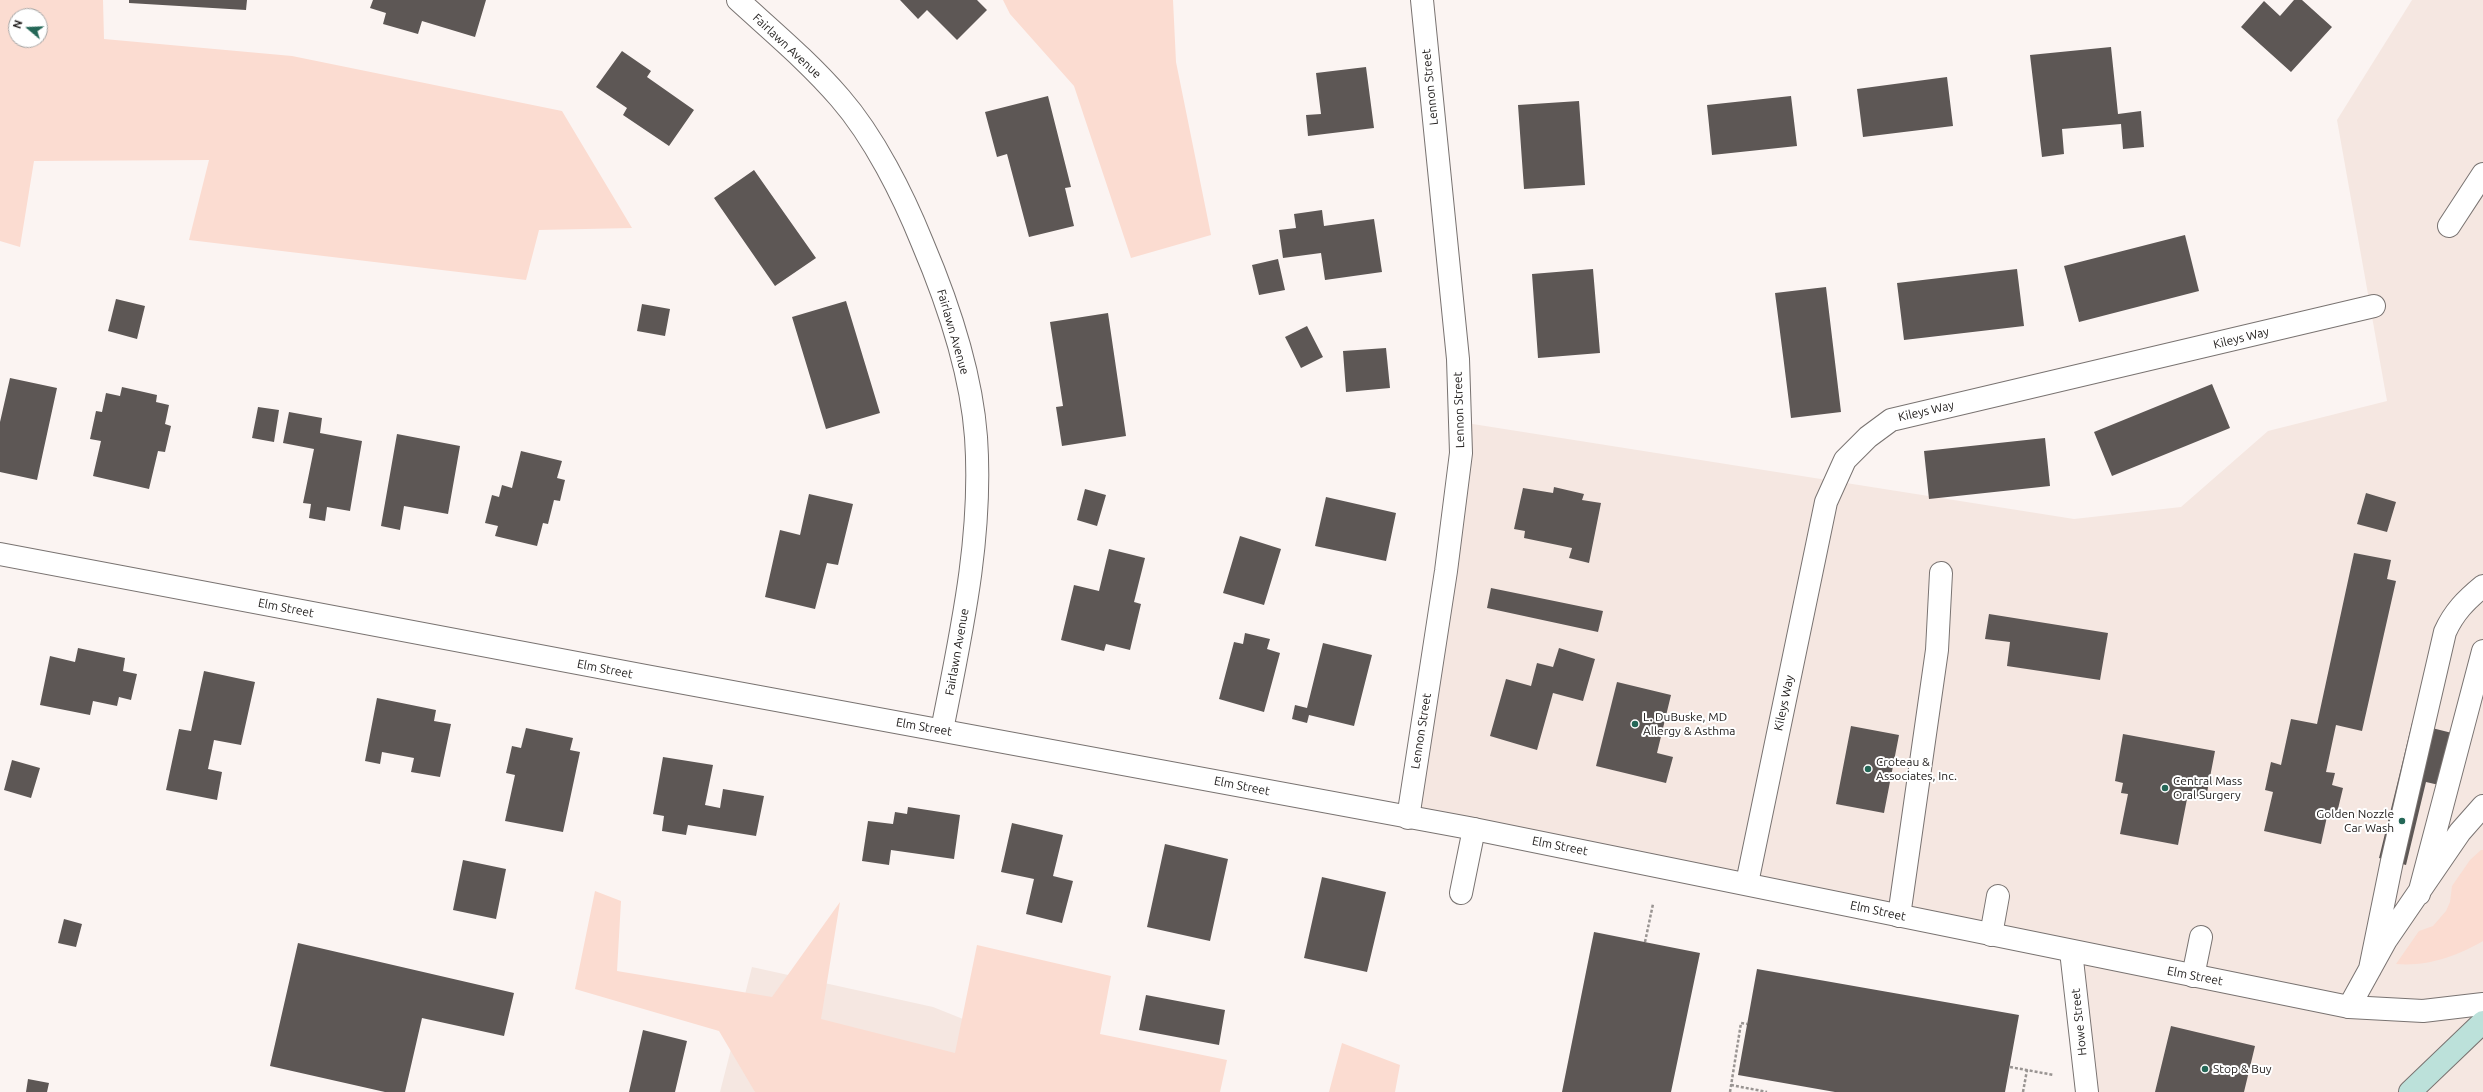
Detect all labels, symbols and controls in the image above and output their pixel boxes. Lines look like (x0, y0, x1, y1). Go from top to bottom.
north arrow (8, 8, 48, 48)
street label: Fairlawn Avenue (750, 11, 824, 81)
text: N (11, 19, 25, 30)
street label: Lennon Street (1419, 48, 1441, 126)
street label: Fairlawn Avenue (934, 288, 972, 376)
street label: Kileys Way (2212, 324, 2270, 352)
street label: Lennon Street (1450, 371, 1468, 449)
street label: Kileys Way (1897, 398, 1955, 424)
street label: Elm Street (257, 596, 315, 620)
street label: Fairlawn Avenue (942, 607, 972, 697)
street label: Elm Street (576, 657, 634, 681)
street label: Kileys Way (1771, 674, 1797, 732)
street label: Lennon Street (1408, 692, 1434, 770)
place label: L. DuBuske, MD Allergy & Asthma (1643, 710, 1736, 738)
street label: Elm Street (895, 715, 953, 739)
marker: L. DuBuske, MD Allergy & Asthma (1630, 719, 1640, 729)
place label: Croteau & Associates, Inc. (1876, 755, 1957, 783)
marker: Croteau & Associates, Inc. (1863, 764, 1873, 774)
street label: Elm Street (1213, 774, 1271, 798)
place label: Central Mass Oral Surgery (2173, 774, 2242, 802)
marker: Central Mass Oral Surgery (2160, 783, 2170, 793)
place label: Golden Nozzle Car Wash (2316, 807, 2394, 835)
marker: Golden Nozzle Car Wash (2397, 816, 2407, 826)
street label: Elm Street (1531, 834, 1589, 858)
street label: Elm Street (1849, 898, 1907, 924)
street label: Elm Street (2166, 964, 2224, 988)
street label: Howe Street (2068, 988, 2090, 1056)
place label: Stop & Buy (2213, 1062, 2272, 1076)
marker: Stop & Buy (2200, 1064, 2210, 1074)

